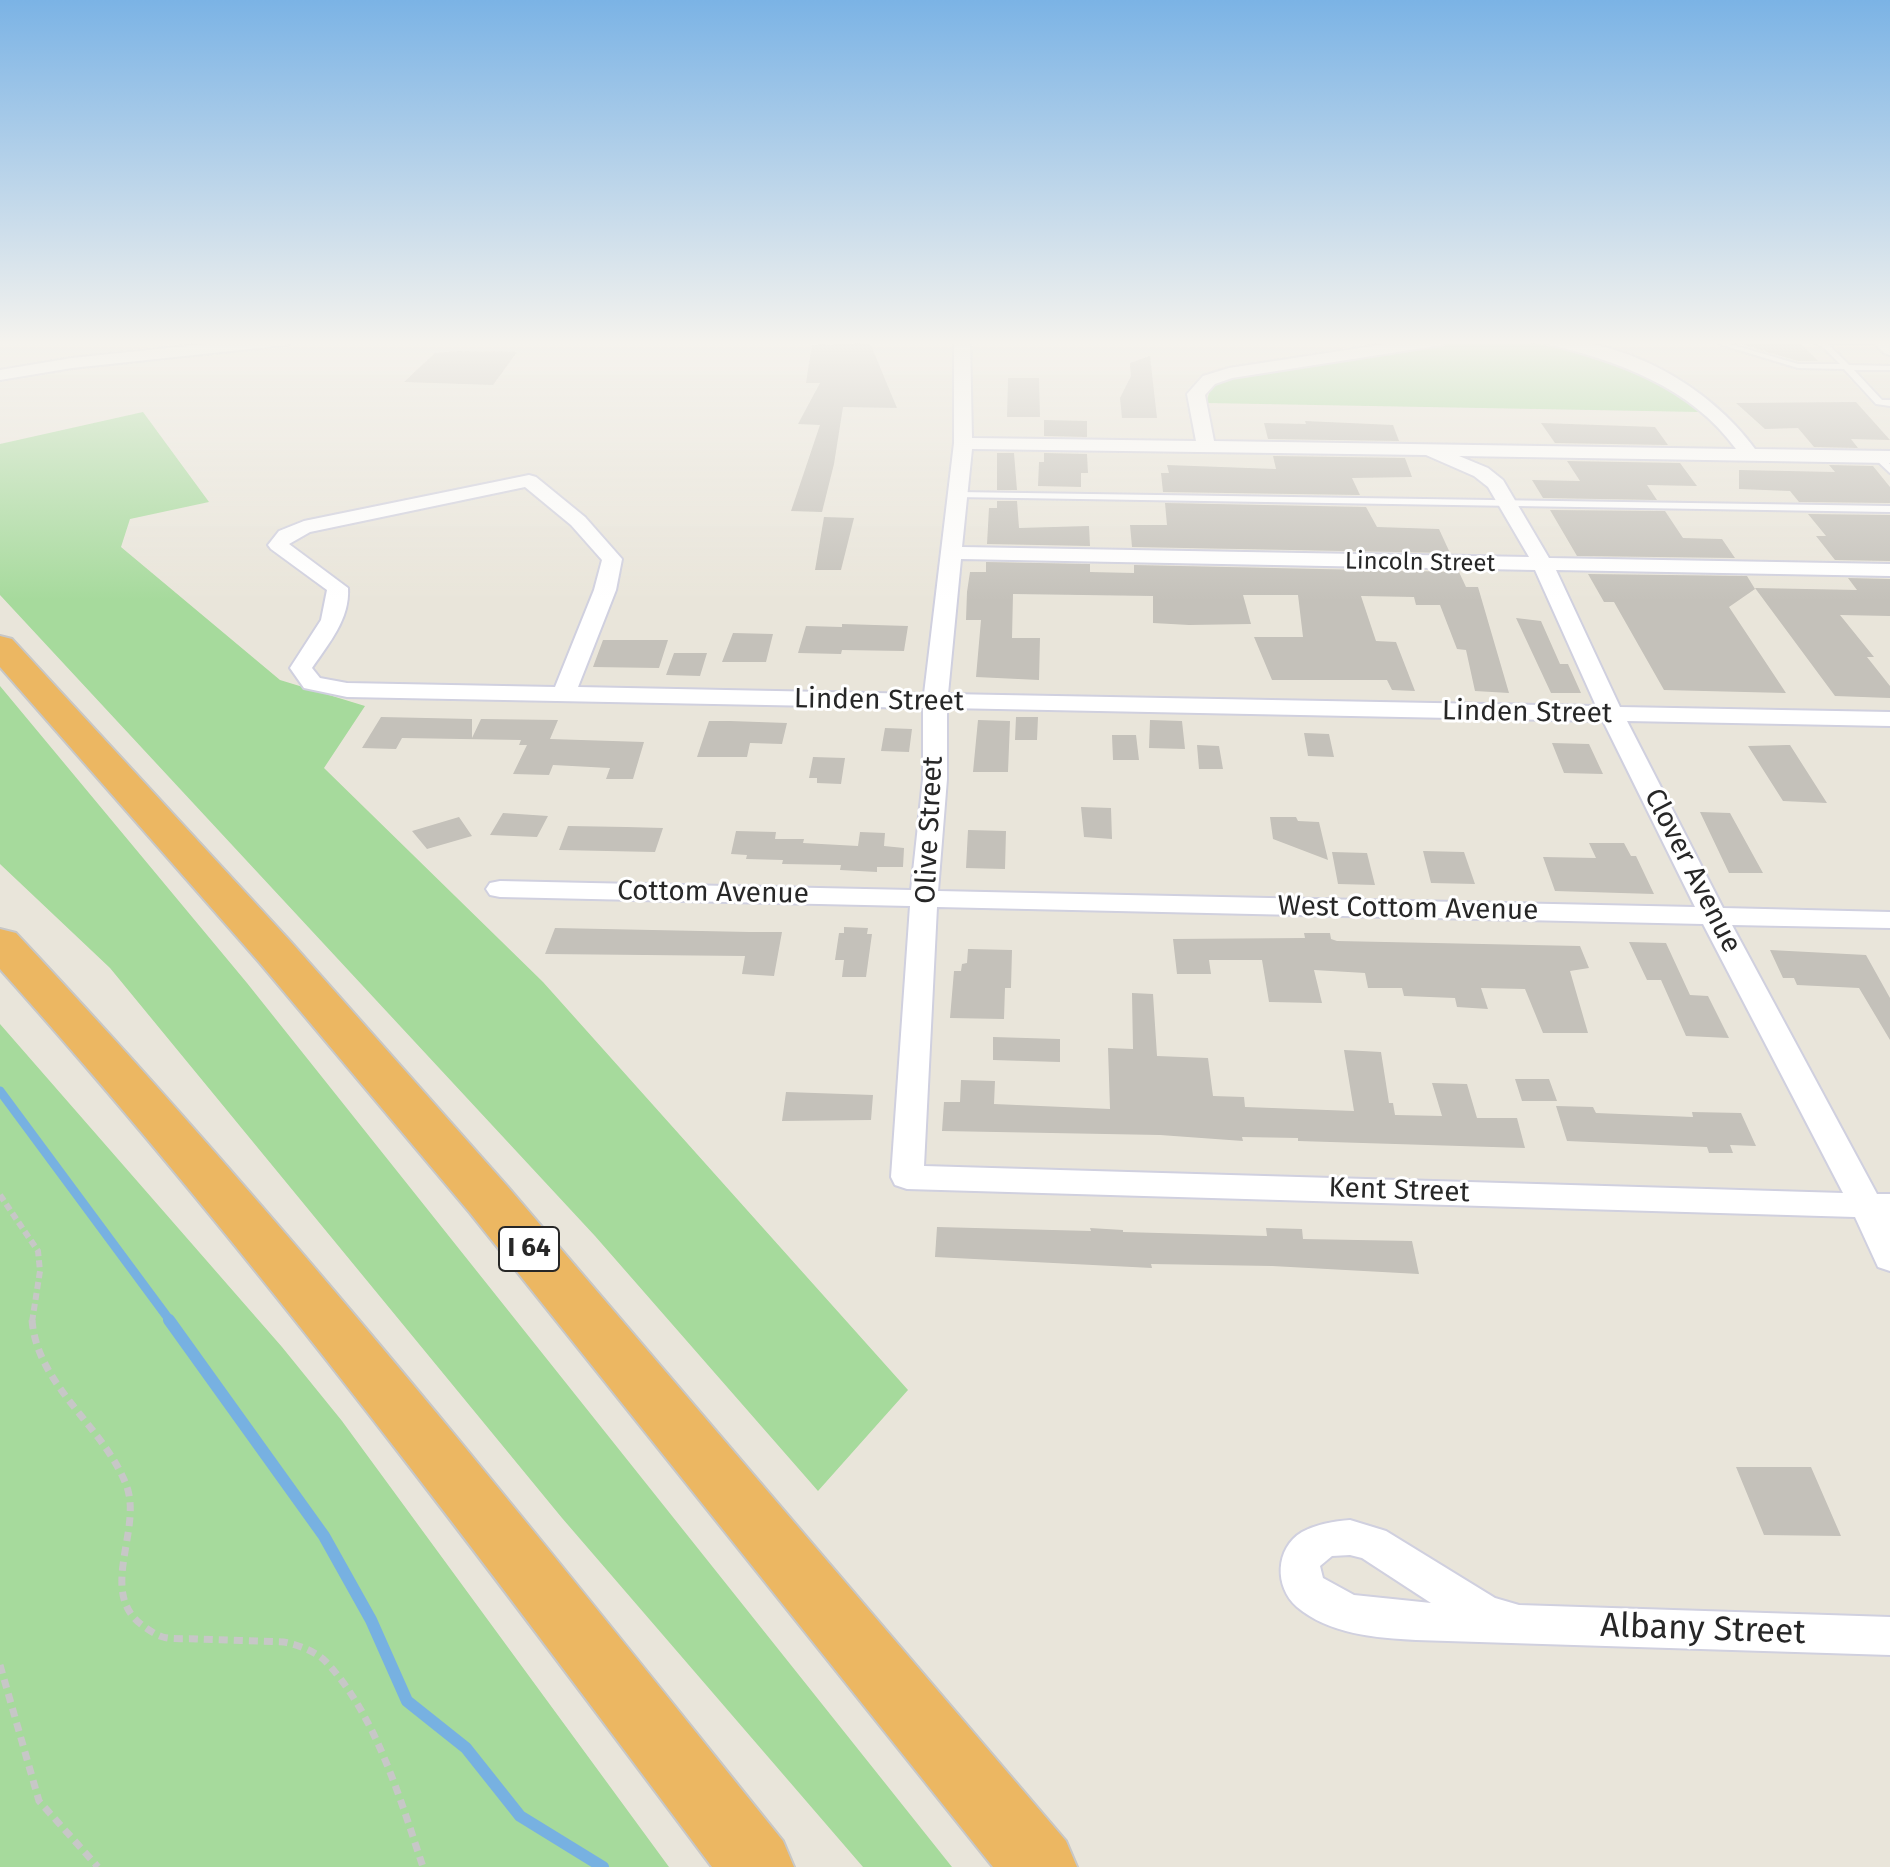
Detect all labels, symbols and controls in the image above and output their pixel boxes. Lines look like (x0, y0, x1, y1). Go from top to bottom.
street label: Lincoln Street (1345, 547, 1495, 579)
street label: Linden Street (794, 683, 964, 719)
street label: Linden Street (1442, 695, 1612, 731)
street label: Olive Street (909, 755, 951, 905)
street label: Clover Avenue (1636, 783, 1748, 959)
street label: Cottom Avenue (617, 875, 809, 911)
street label: West Cottom Avenue (1277, 890, 1539, 928)
street label: Kent Street (1328, 1172, 1470, 1210)
road number: I 64 (499, 1227, 559, 1271)
street label: Albany Street (1600, 1606, 1806, 1654)

